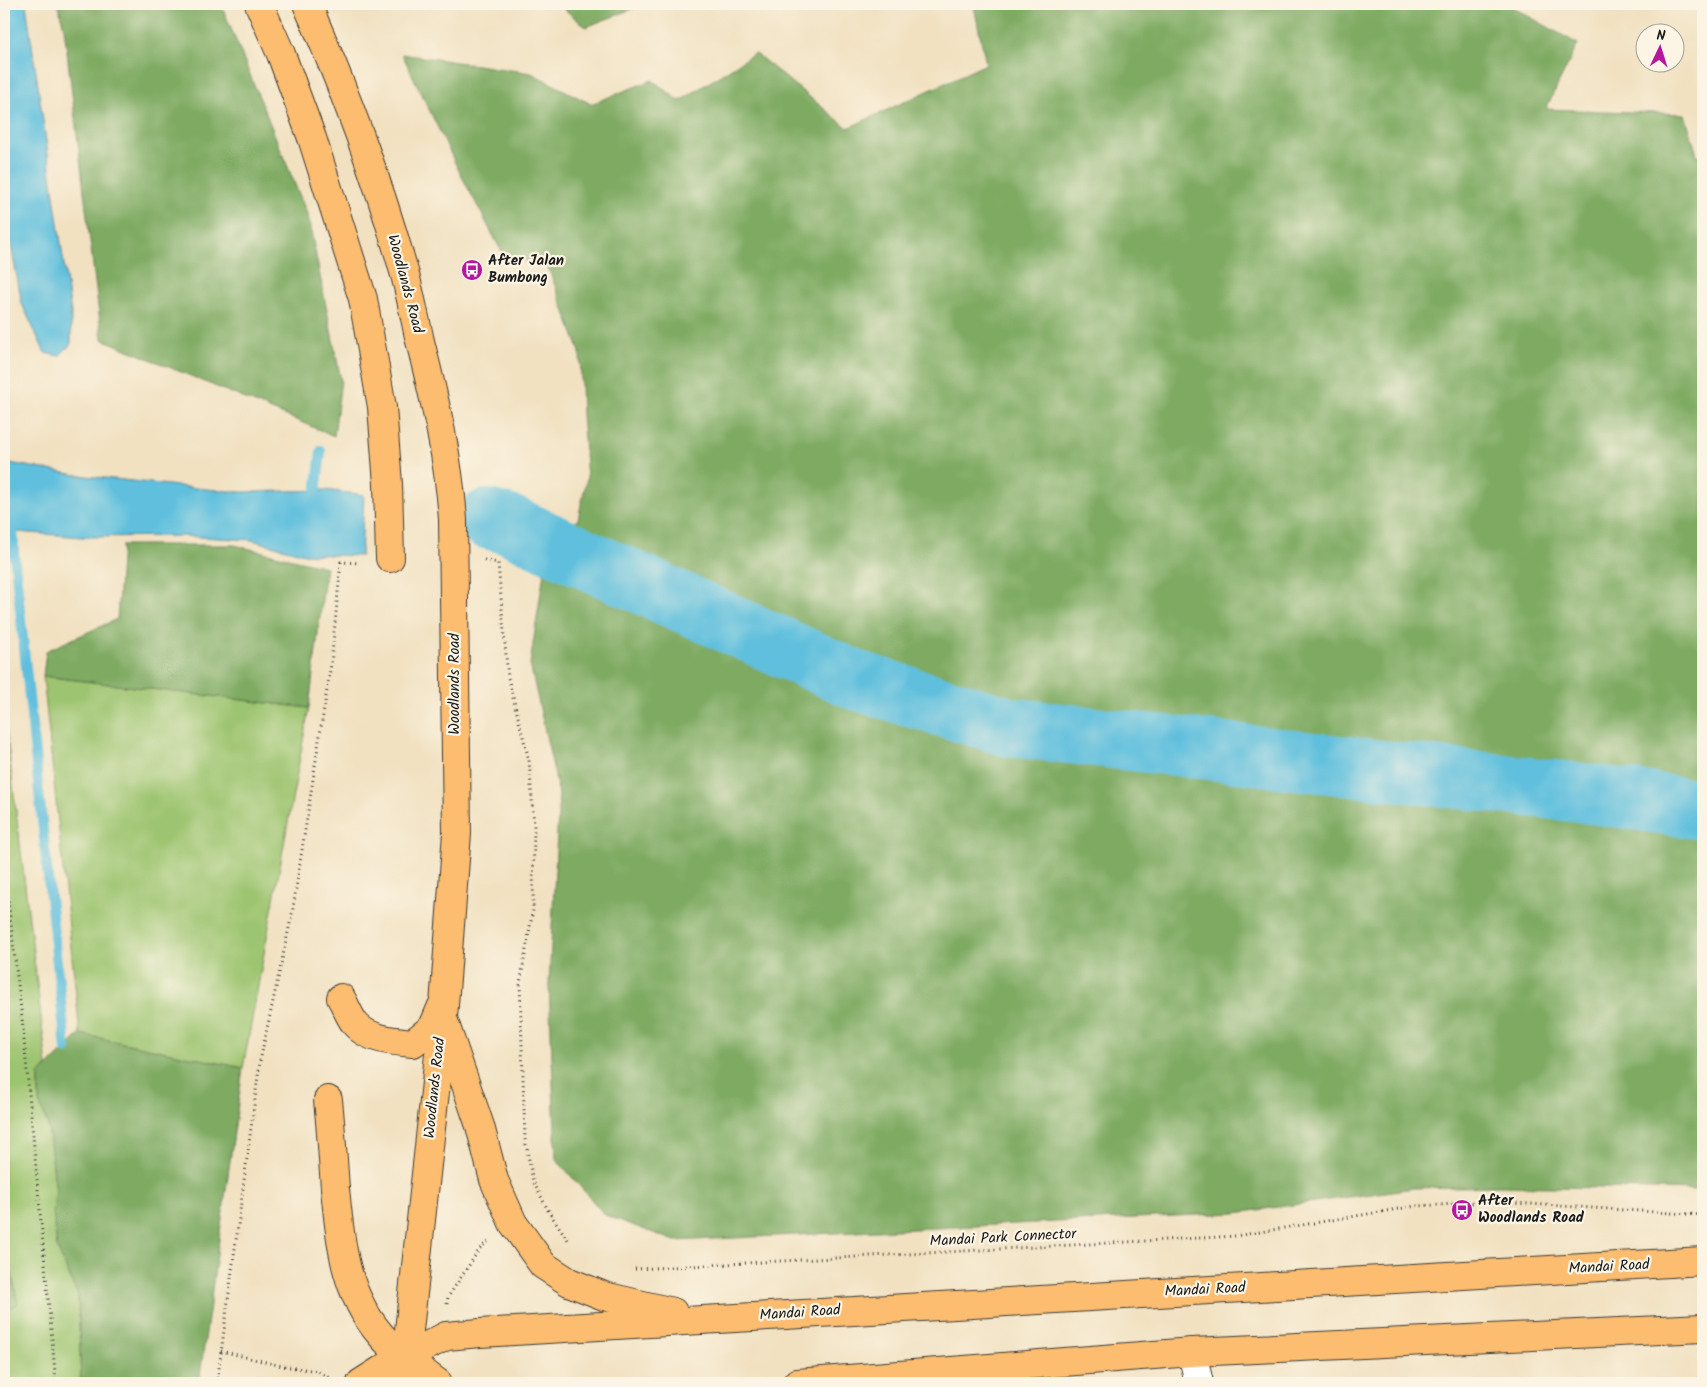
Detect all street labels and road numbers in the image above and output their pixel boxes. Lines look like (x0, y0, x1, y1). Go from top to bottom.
street label: Woodlands Road (380, 232, 430, 337)
street label: Woodlands Road (443, 633, 467, 735)
street label: Woodlands Road (418, 1036, 452, 1140)
street label: Mandai Park Connector (929, 1222, 1078, 1254)
street label: Mandai Road (1568, 1253, 1651, 1281)
street label: Mandai Road (1164, 1276, 1247, 1304)
street label: Mandai Road (759, 1298, 842, 1328)

